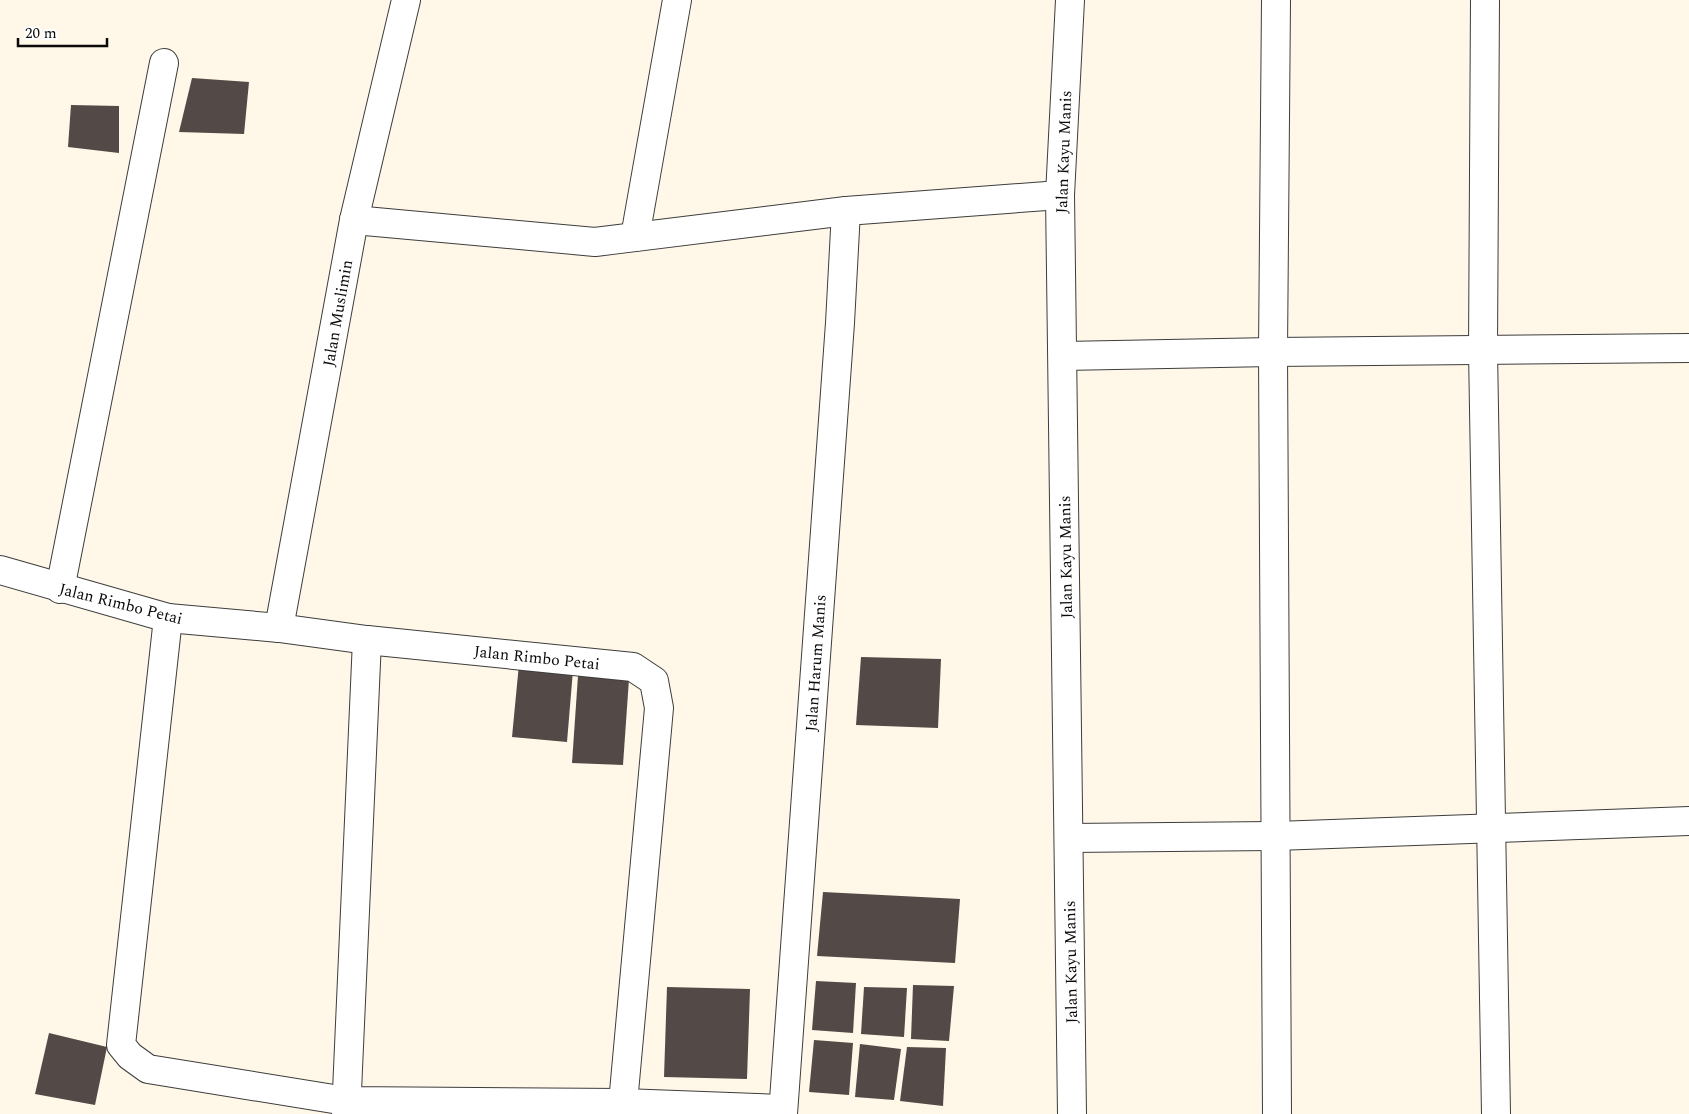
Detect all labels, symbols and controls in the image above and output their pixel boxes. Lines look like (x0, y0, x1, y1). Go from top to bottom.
scale bar (18, 15, 106, 47)
text: 20 m (25, 22, 57, 45)
street label: Jalan Kayu Manis (1050, 90, 1078, 214)
street label: Jalan Muslimin (317, 258, 359, 369)
street label: Jalan Kayu Manis (1053, 495, 1079, 619)
street label: Jalan Rimbo Petai (57, 577, 185, 631)
street label: Jalan Harum Manis (799, 594, 833, 733)
street label: Jalan Rimbo Petai (473, 639, 601, 677)
street label: Jalan Kayu Manis (1058, 900, 1084, 1024)

